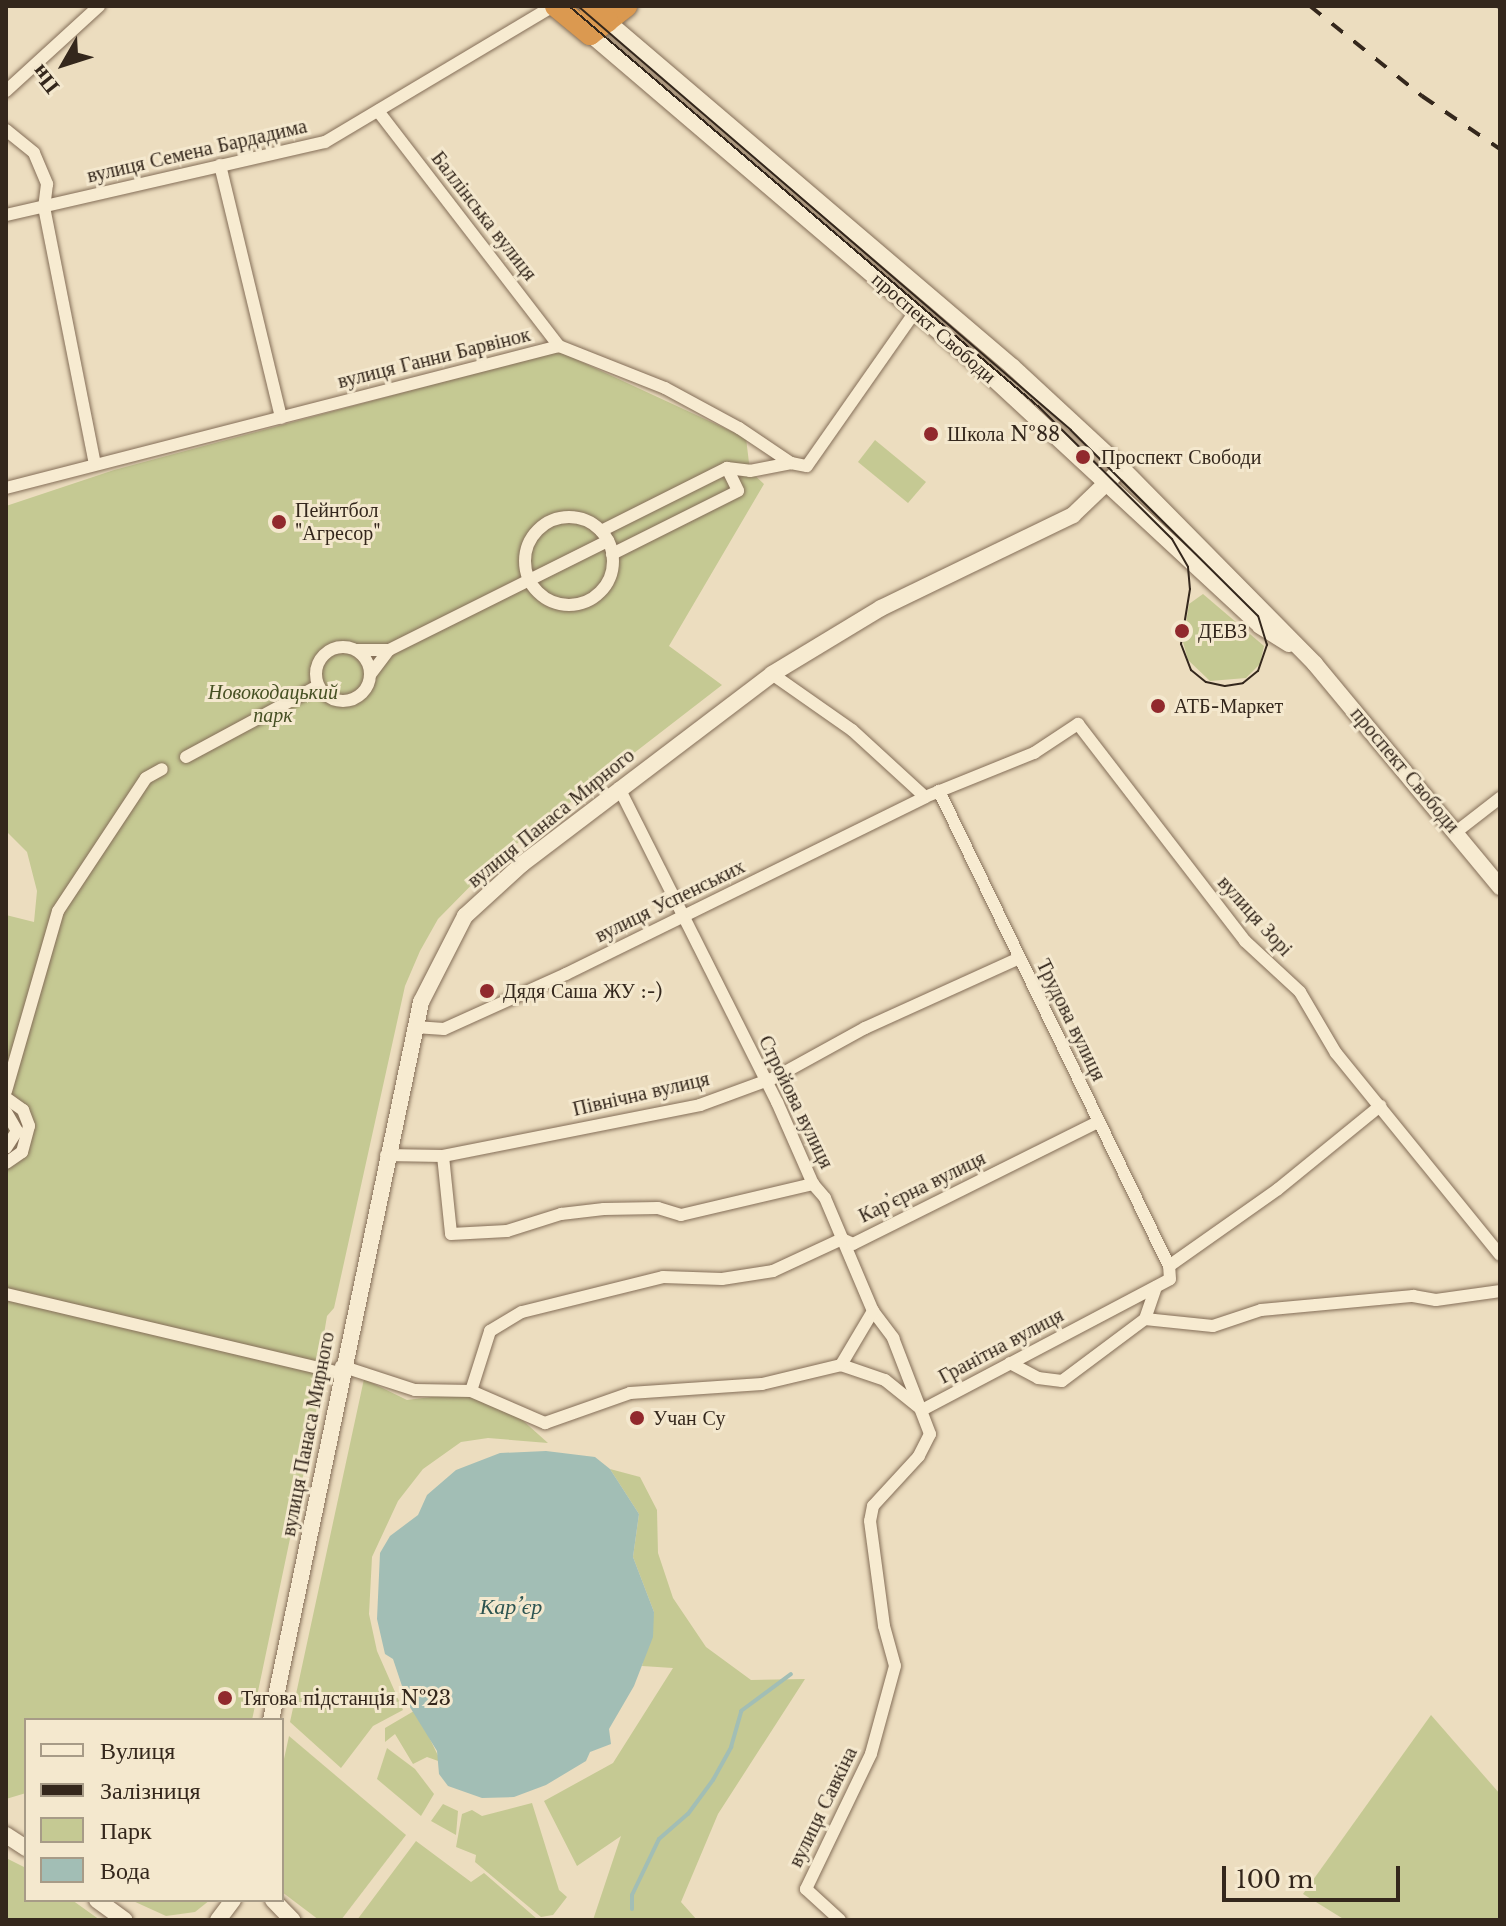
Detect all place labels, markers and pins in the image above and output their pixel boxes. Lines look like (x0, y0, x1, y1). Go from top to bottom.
place label: Школа №88 (947, 422, 1060, 446)
marker: Школа №88 (922, 425, 940, 443)
place label: Проспект Свободи (1101, 445, 1261, 469)
marker: Проспект Свободи (1072, 446, 1094, 468)
place label: Пейнтбол "Агресор" (295, 498, 381, 545)
marker: Пейнтбол "Агресор" (270, 513, 288, 531)
place label: ДЕВЗ (1198, 619, 1247, 643)
marker: ДЕВЗ (1173, 622, 1191, 640)
place label: АТБ-Маркет (1174, 694, 1283, 718)
marker: АТБ-Маркет (1149, 697, 1167, 715)
place label: Дядя Саша ЖУ :-) (503, 979, 662, 1003)
marker: Дядя Саша ЖУ :-) (478, 982, 496, 1000)
place label: Учан Су (653, 1406, 725, 1430)
marker: Учан Су (628, 1409, 646, 1427)
place label: Тягова пiдстанцiя №23 (241, 1686, 451, 1710)
marker: Тягова пiдстанцiя №23 (216, 1689, 234, 1707)

